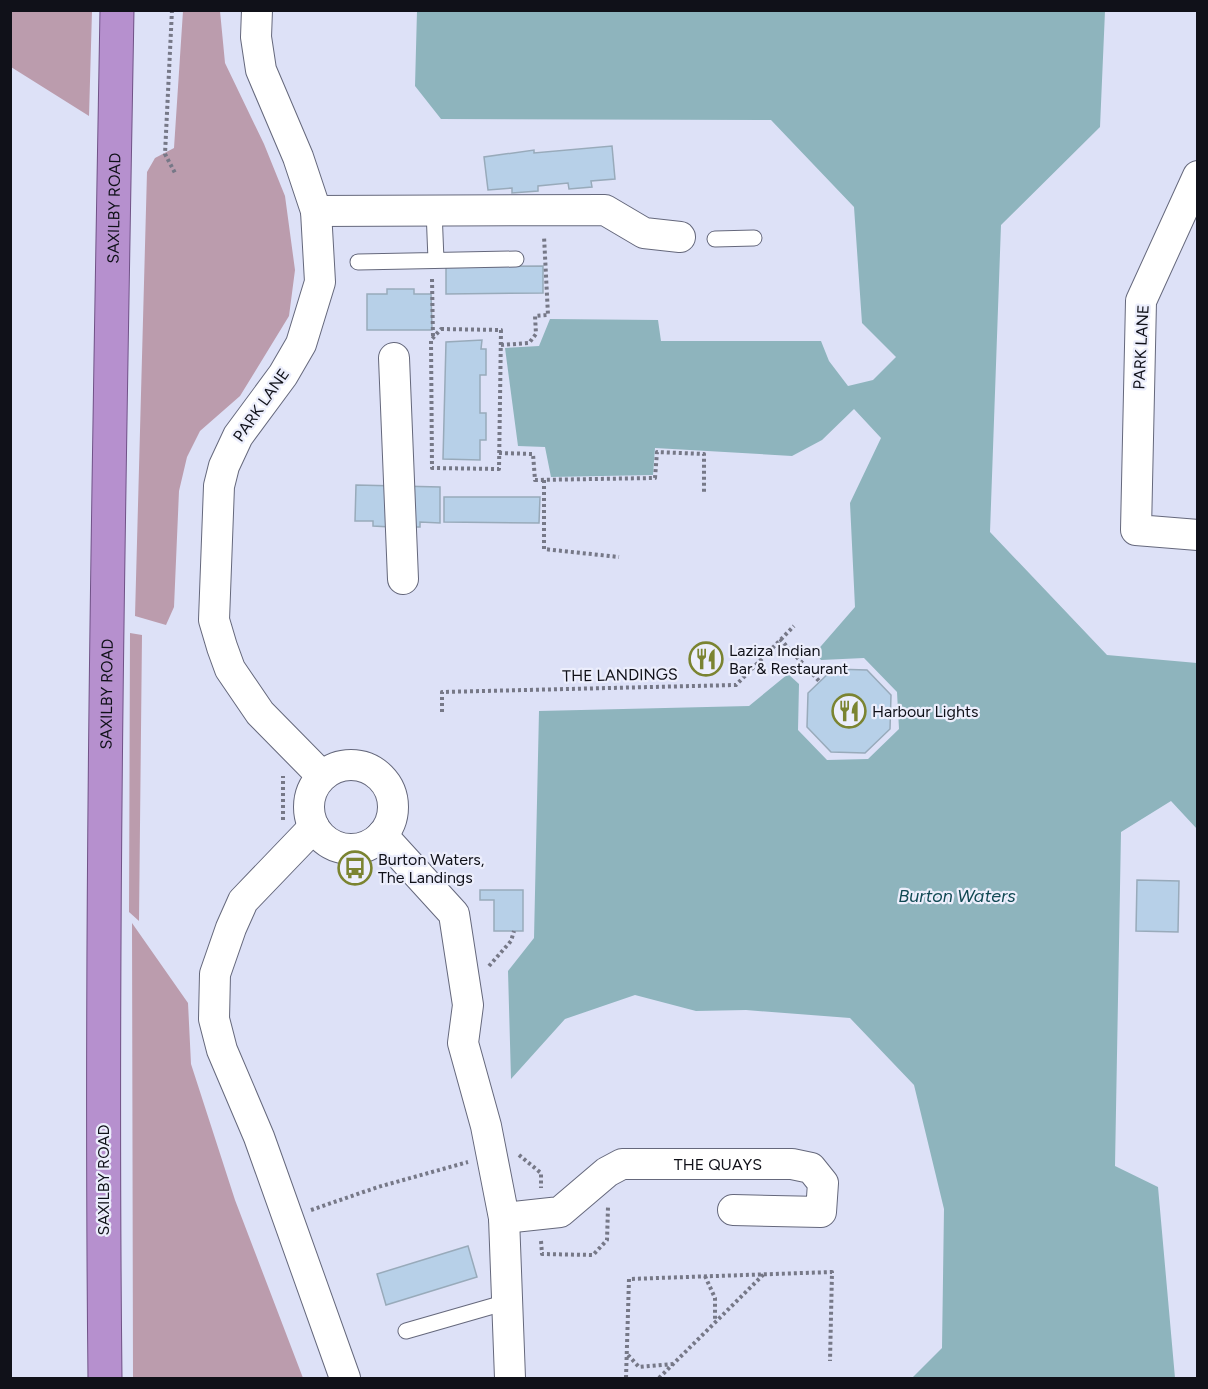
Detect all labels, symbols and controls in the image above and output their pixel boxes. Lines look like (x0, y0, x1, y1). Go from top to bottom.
street label: SAXILBY ROAD (103, 153, 124, 264)
street label: PARK LANE (1129, 304, 1153, 390)
street label: PARK LANE (229, 365, 293, 445)
street label: SAXILBY ROAD (96, 638, 116, 750)
restaurant icon: Laziza Indian Bar & Restaurant (688, 641, 724, 677)
place label: Laziza Indian Bar & Restaurant (729, 641, 848, 678)
street label: THE LANDINGS (562, 664, 678, 686)
restaurant icon: Harbour Lights (831, 693, 867, 729)
place label: Harbour Lights (872, 702, 978, 721)
bus stop icon: Burton Waters, The Landings (337, 850, 373, 886)
place label: Burton Waters, The Landings (378, 850, 484, 887)
water label: Burton Waters (898, 885, 1016, 907)
street label: SAXILBY ROAD (94, 1125, 113, 1235)
street label: THE QUAYS (674, 1155, 762, 1174)

